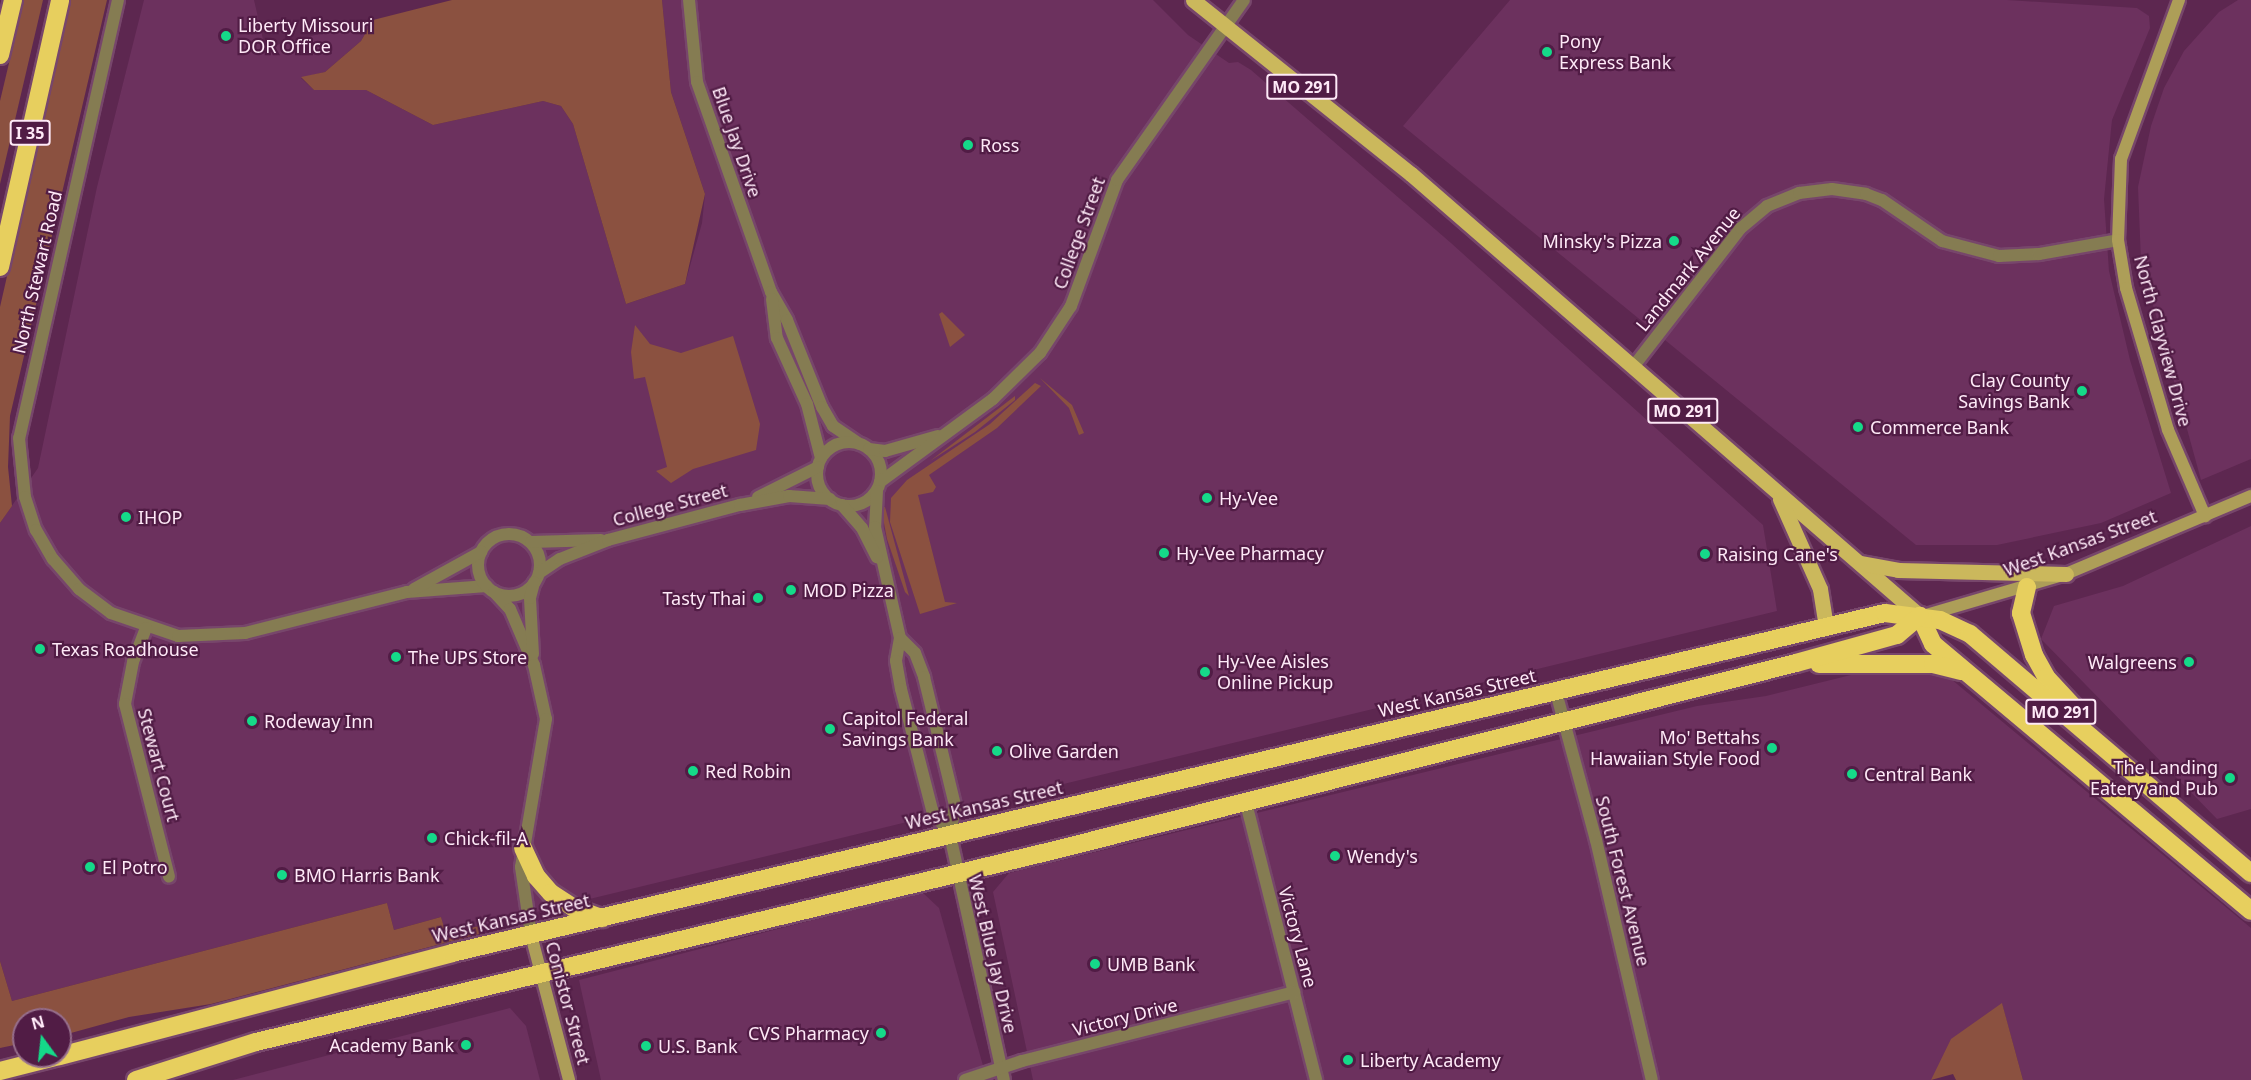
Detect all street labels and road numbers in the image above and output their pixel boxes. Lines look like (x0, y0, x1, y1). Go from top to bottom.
road number: MO 291 (1266, 74, 1338, 100)
street label: Blue Jay Drive (708, 84, 766, 200)
road number: I 35 (9, 120, 51, 146)
street label: College Street (1049, 174, 1109, 292)
street label: North Stewart Road (8, 188, 66, 356)
street label: Landmark Avenue (1631, 203, 1745, 335)
street label: North Clayview Drive (2130, 253, 2196, 429)
road number: MO 291 (1647, 398, 1719, 424)
street label: College Street (610, 479, 730, 531)
street label: West Kansas Street (2001, 505, 2159, 581)
street label: West Kansas Street (1376, 664, 1538, 722)
road number: MO 291 (2025, 699, 2097, 725)
street label: Stewart Court (134, 706, 184, 824)
street label: West Kansas Street (903, 776, 1065, 834)
street label: South Forest Avenue (1591, 794, 1655, 968)
street label: West Blue Jay Drive (964, 873, 1022, 1035)
street label: Victory Lane (1274, 884, 1322, 990)
street label: West Kansas Street (430, 889, 592, 947)
street label: Conistor Street (541, 939, 595, 1067)
street label: Victory Drive (1070, 994, 1180, 1040)

